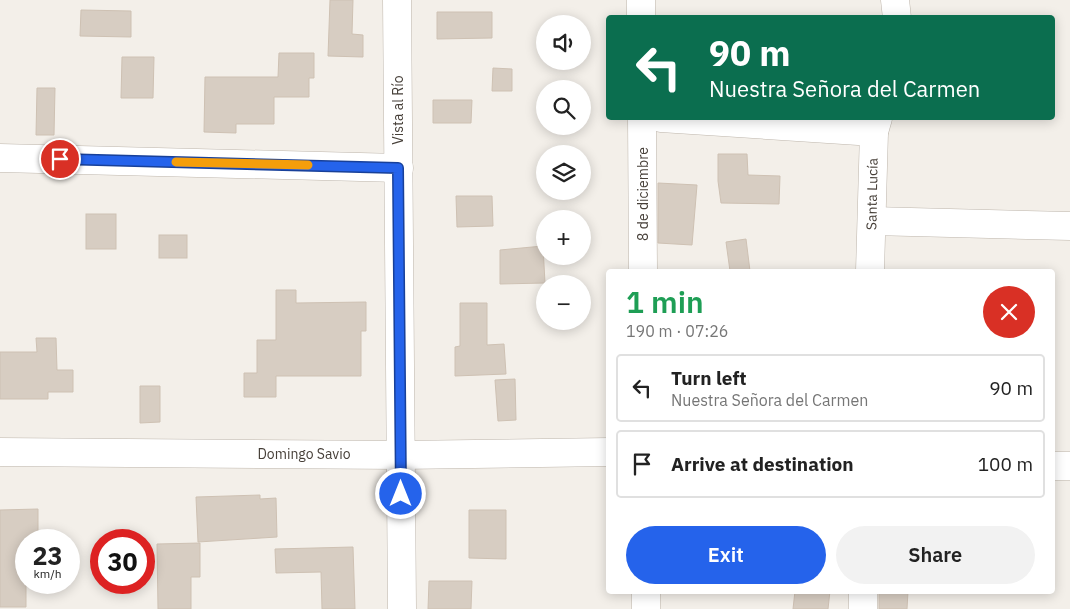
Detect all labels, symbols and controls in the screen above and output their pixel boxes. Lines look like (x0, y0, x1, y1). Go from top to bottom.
map controls (536, 15, 591, 330)
button: sound (536, 15, 591, 70)
text: 90 m (709, 30, 791, 76)
icon: left (626, 35, 691, 100)
text: Nuestra Señora del Carmen (709, 74, 980, 103)
street label: Vista al Río (389, 75, 407, 145)
button: search (536, 80, 591, 135)
pin (39, 138, 81, 180)
icon: arrive (46, 145, 74, 173)
button: layers (536, 145, 591, 200)
street label: 8 de diciembre (634, 147, 652, 241)
street label: Santa Lucía (862, 157, 882, 230)
button: + (536, 210, 591, 265)
button: − (536, 275, 591, 330)
text: 1 min (626, 282, 704, 321)
button: close (983, 286, 1035, 338)
text: 190 m · 07:26 (626, 321, 728, 341)
text: Turn left (671, 366, 747, 390)
icon: left (628, 374, 656, 402)
text: 90 m (989, 376, 1033, 400)
text: Nuestra Señora del Carmen (671, 390, 868, 410)
street label: Domingo Savio (257, 445, 351, 463)
icon: arrive (628, 450, 656, 478)
text: Arrive at destination (671, 452, 854, 476)
text: 100 m (978, 452, 1033, 476)
position arrow (374, 467, 426, 519)
button: Exit (626, 526, 826, 584)
button: Share (836, 526, 1035, 584)
speed limit sign: 30 (90, 529, 155, 594)
text: 23 (32, 539, 63, 572)
text: km/h (33, 566, 62, 581)

